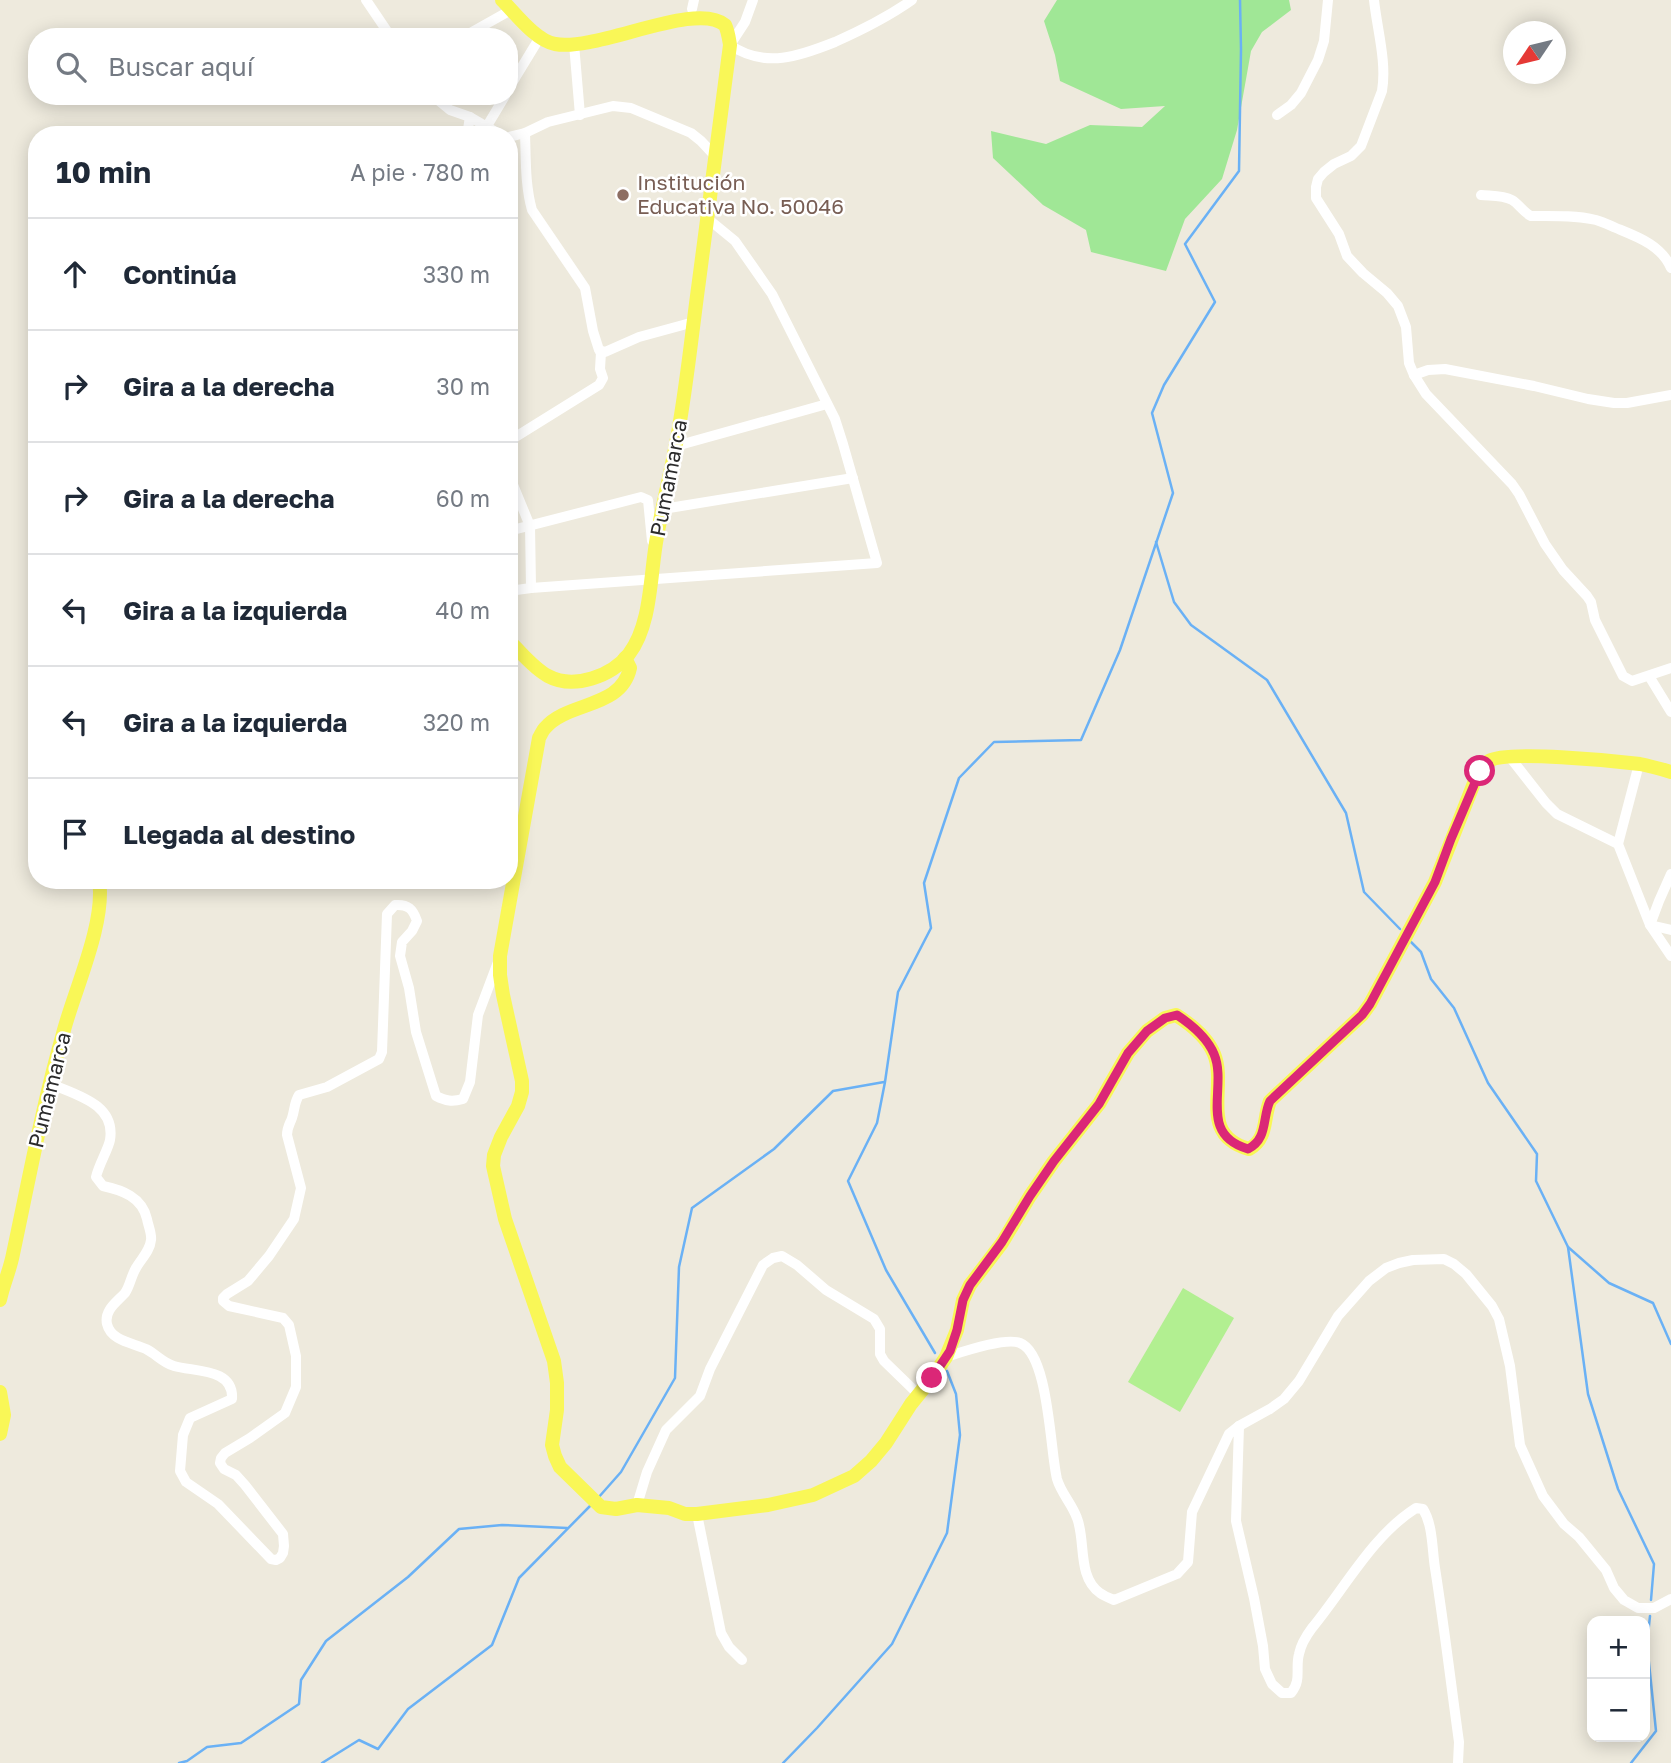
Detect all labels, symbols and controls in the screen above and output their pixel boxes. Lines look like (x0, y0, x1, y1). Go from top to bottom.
north arrow (1503, 21, 1566, 84)
search box (28, 28, 518, 105)
icon: search (52, 48, 90, 86)
text: Buscar aquí (108, 51, 254, 82)
text: 10 min (56, 154, 151, 190)
text: A pie · 780 m (350, 158, 490, 186)
place label: Institución Educativa No. 50046 (637, 169, 844, 219)
marker: Institución Educativa No. 50046 (615, 187, 631, 203)
icon: ahead (56, 255, 94, 293)
text: Continúa (123, 259, 237, 290)
text: 330 m (423, 260, 490, 288)
icon: right (56, 367, 94, 405)
text: Gira a la derecha (123, 371, 335, 402)
text: 30 m (436, 372, 490, 400)
street label: Pumamarca (644, 417, 692, 539)
icon: right (56, 479, 94, 517)
text: Gira a la derecha (123, 483, 335, 514)
text: 60 m (436, 484, 490, 512)
icon: left (56, 591, 94, 629)
text: Gira a la izquierda (123, 595, 347, 626)
text: 40 m (436, 596, 490, 624)
icon: left (56, 703, 94, 741)
text: Gira a la izquierda (123, 707, 347, 738)
text: 320 m (423, 708, 490, 736)
route start (1464, 755, 1495, 786)
icon: arrive (56, 815, 94, 853)
text: Llegada al destino (123, 819, 355, 850)
street label: Pumamarca (22, 1029, 76, 1150)
route end (916, 1362, 947, 1393)
map controls (1587, 1616, 1650, 1742)
button: + (1587, 1616, 1650, 1679)
button: − (1587, 1679, 1650, 1742)

